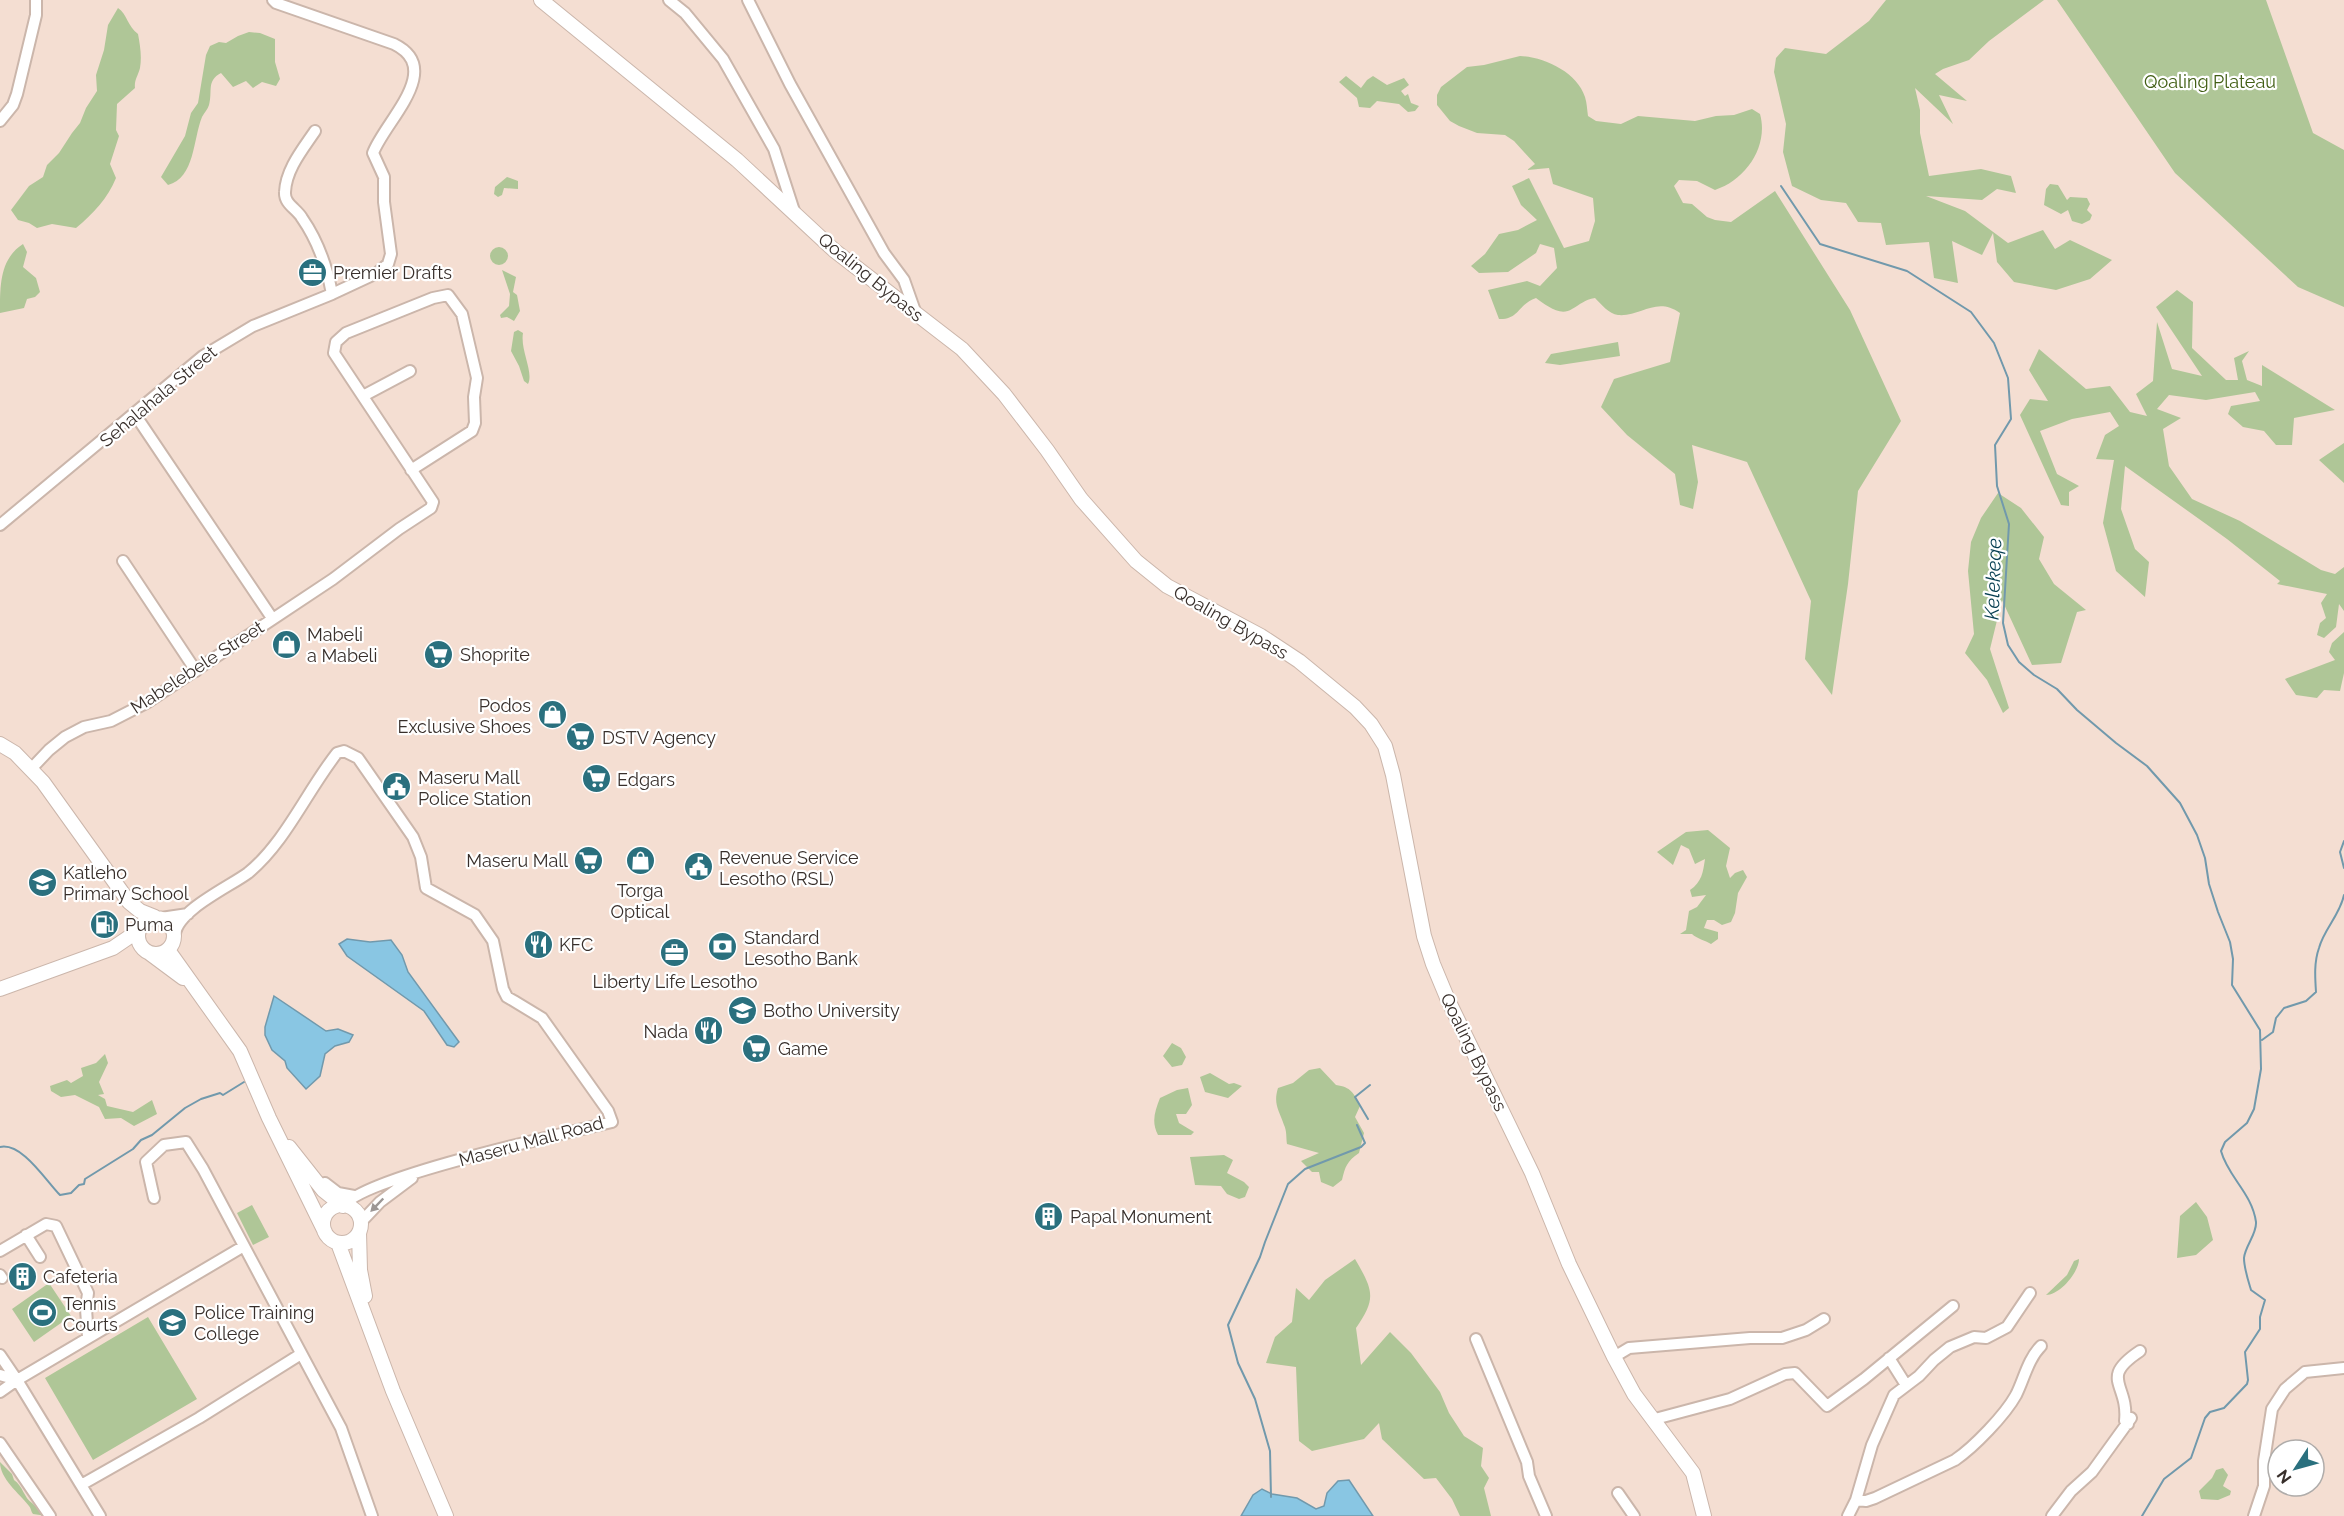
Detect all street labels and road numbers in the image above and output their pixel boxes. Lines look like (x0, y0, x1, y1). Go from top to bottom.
street label: Qoaling Bypass (814, 228, 928, 326)
street label: Sehalahala Street (95, 341, 221, 451)
street label: Qoaling Bypass (1170, 581, 1292, 663)
street label: Mabelebele Street (127, 616, 267, 718)
street label: Qoaling Bypass (1436, 989, 1512, 1115)
street label: Maseru Mall Road (456, 1112, 606, 1170)

